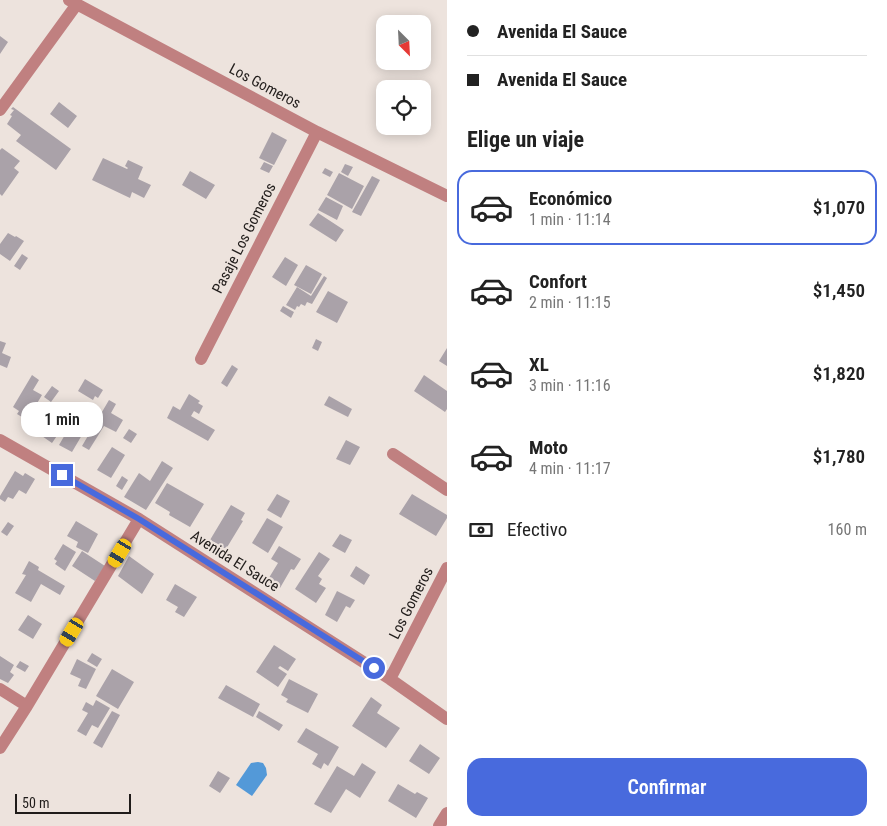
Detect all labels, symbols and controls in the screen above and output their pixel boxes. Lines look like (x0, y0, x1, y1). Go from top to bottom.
north arrow (376, 15, 431, 70)
map controls (376, 15, 431, 135)
text: Avenida El Sauce (497, 20, 627, 43)
street label: Los Gomeros (226, 60, 304, 112)
text: Avenida El Sauce (497, 68, 627, 91)
button: locate (376, 80, 431, 135)
text: Elige un viaje (467, 127, 584, 152)
street label: Pasaje Los Gomeros (208, 180, 280, 296)
icon: car (469, 185, 514, 230)
text: Económico (529, 187, 612, 210)
text: $1,070 (813, 196, 865, 219)
text: 1 min · 11:14 (529, 210, 611, 229)
icon: car (469, 268, 514, 313)
text: Confort (529, 270, 587, 293)
text: $1,450 (813, 279, 865, 302)
text: 2 min · 11:15 (529, 293, 611, 312)
icon: car (469, 351, 514, 396)
text: XL (529, 353, 549, 376)
text: $1,820 (813, 362, 865, 385)
text: 3 min · 11:16 (529, 376, 611, 395)
callout: 1 min (21, 402, 103, 438)
text: 1 min (44, 410, 80, 429)
icon: car (469, 434, 514, 479)
text: Moto (529, 436, 568, 459)
text: $1,780 (813, 445, 865, 468)
text: 4 min · 11:17 (529, 459, 611, 478)
route end (51, 464, 73, 486)
icon: cash (467, 516, 495, 544)
text: Efectivo (507, 518, 567, 541)
text: 160 m (828, 520, 867, 539)
street label: Avenida El Sauce (187, 527, 283, 595)
car (105, 536, 134, 570)
street label: Los Gomeros (385, 564, 437, 642)
car (57, 615, 86, 649)
route start (363, 657, 385, 679)
button: Confirmar (467, 758, 867, 816)
scale bar (15, 791, 131, 814)
text: 50 m (22, 795, 50, 811)

